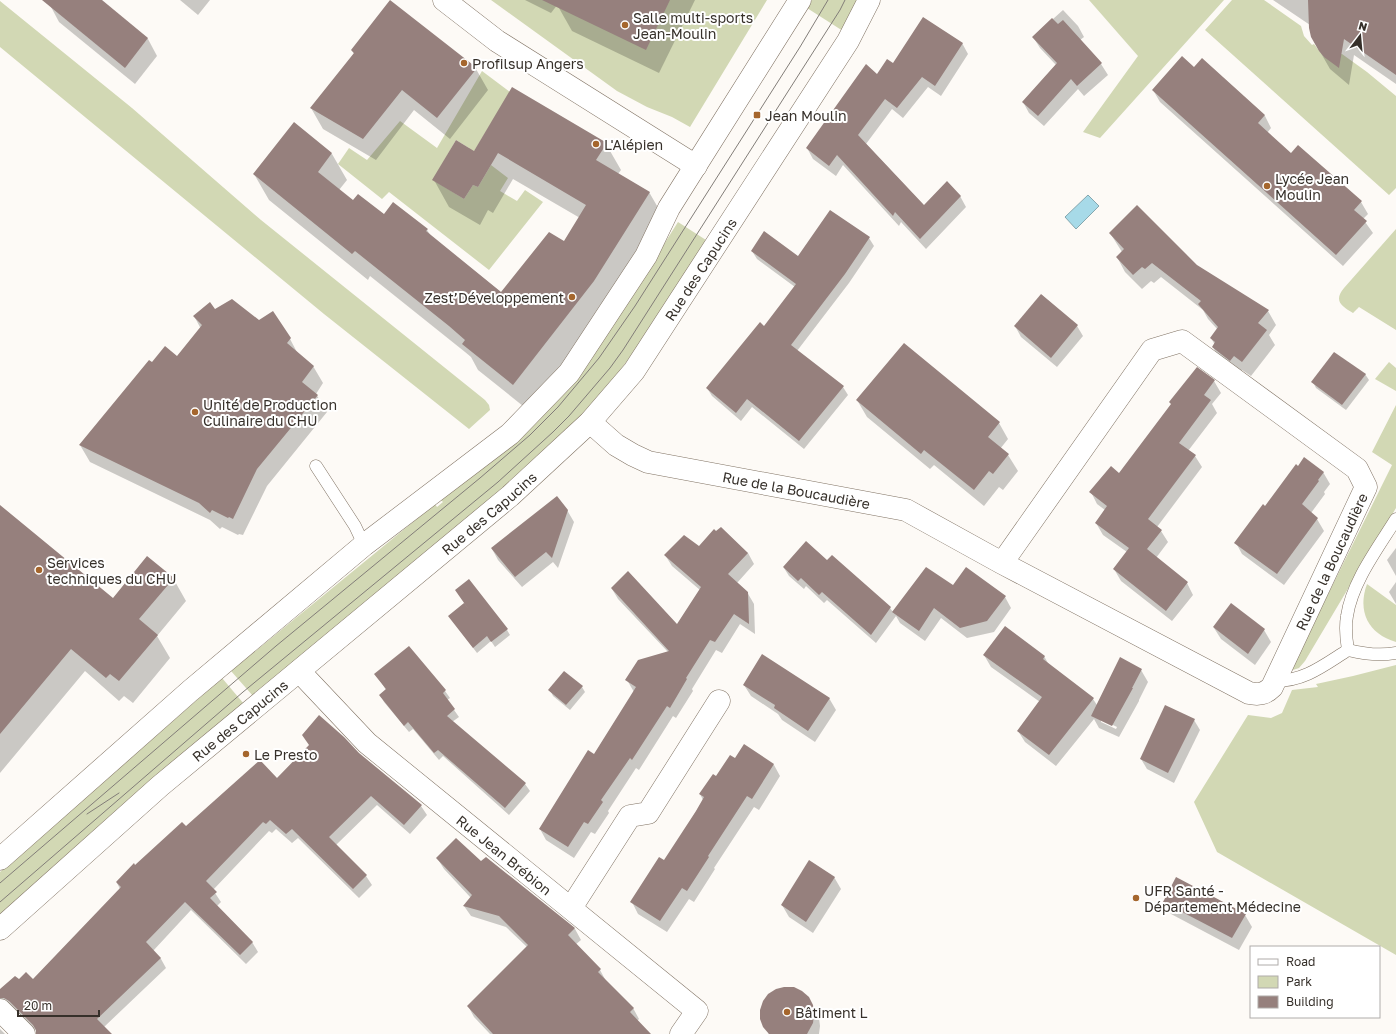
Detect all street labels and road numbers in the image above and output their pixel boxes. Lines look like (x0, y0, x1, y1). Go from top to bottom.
street label: Rue des Capucins (661, 214, 740, 324)
street label: Rue des Capucins (438, 468, 540, 558)
street label: Rue de la Boucaudière (721, 468, 872, 512)
street label: Rue de la Boucaudière (1291, 490, 1371, 633)
street label: Rue des Capucins (188, 676, 291, 765)
street label: Rue Jean Brébion (453, 811, 555, 898)

